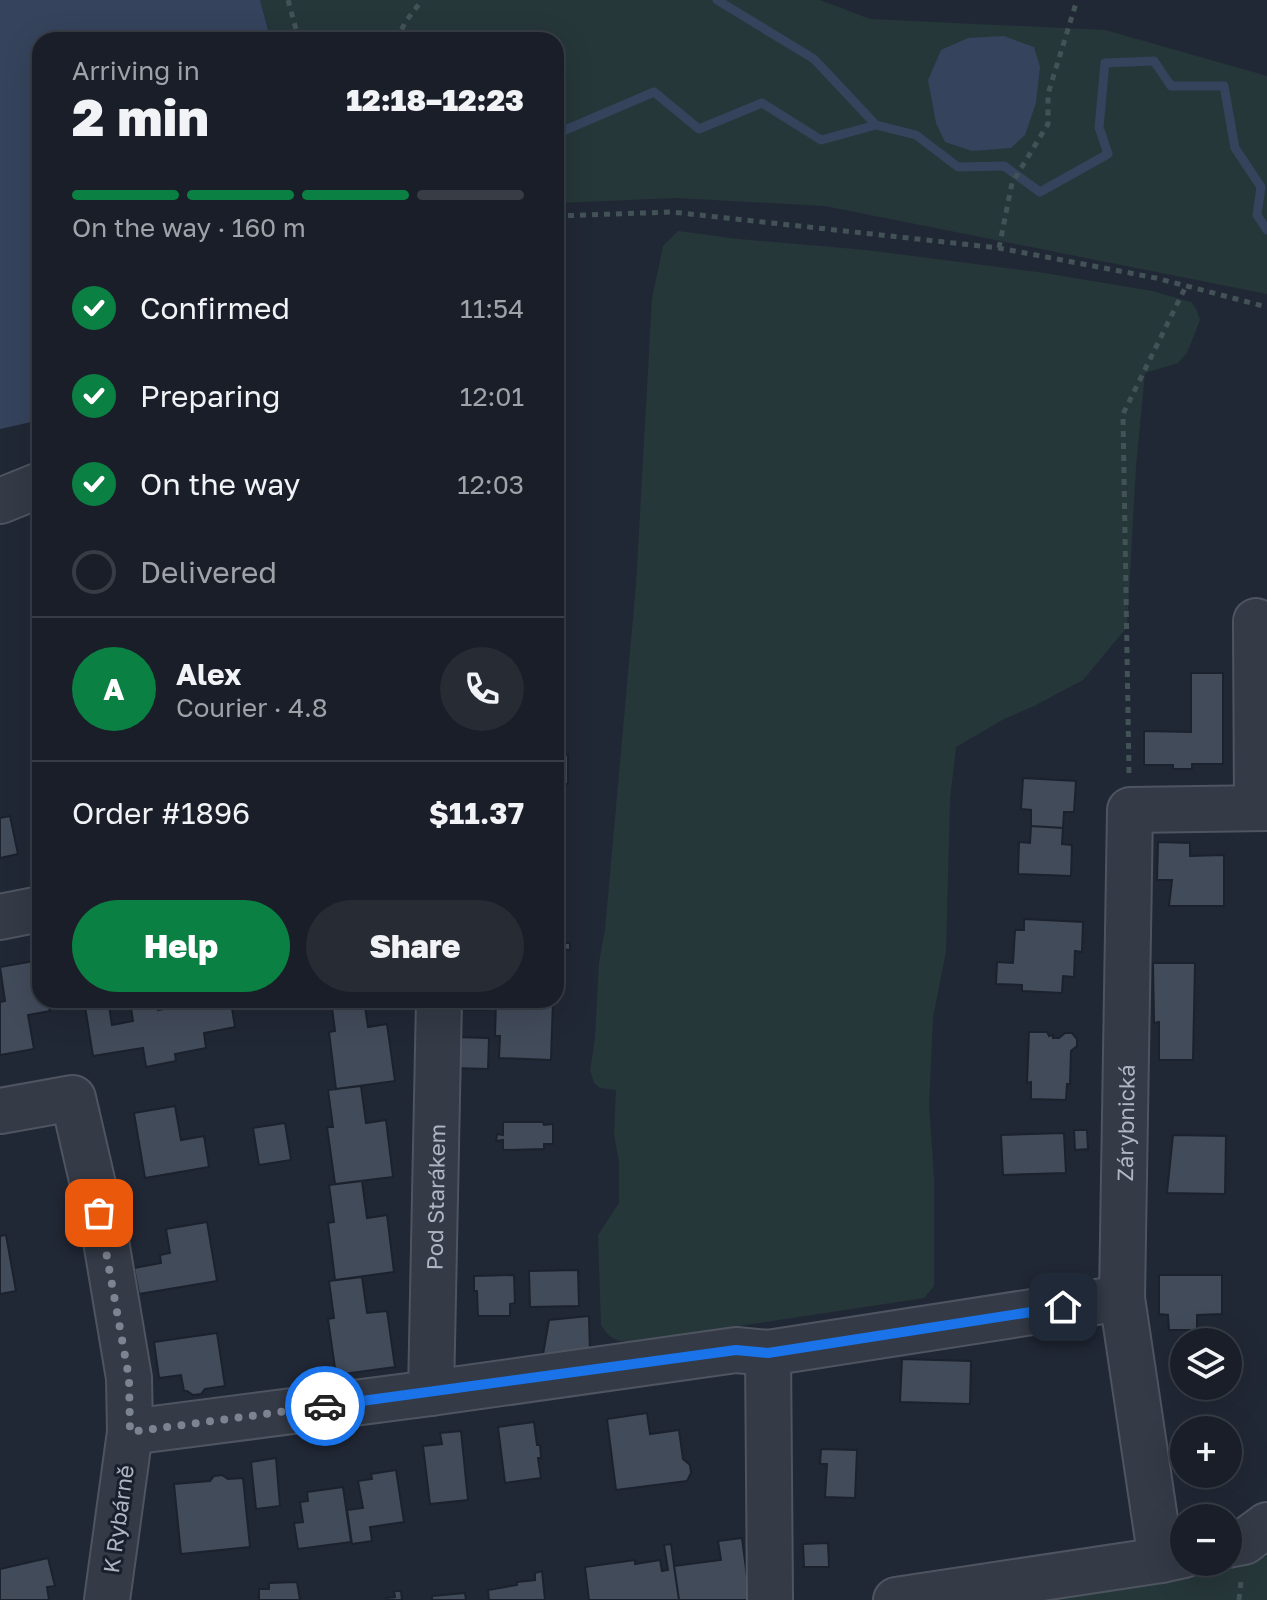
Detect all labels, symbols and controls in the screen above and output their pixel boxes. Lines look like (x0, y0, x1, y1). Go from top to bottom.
text: Arriving in (72, 55, 200, 86)
text: 12:18–12:23 (346, 82, 524, 118)
text: 2 min (72, 85, 209, 147)
text: On the way · 160 m (72, 212, 306, 243)
icon: check (72, 286, 116, 330)
text: Confirmed (140, 290, 290, 326)
text: 11:54 (460, 293, 524, 324)
icon: check (72, 374, 116, 418)
text: Preparing (140, 378, 281, 414)
text: 12:01 (460, 381, 524, 412)
icon: check (72, 462, 116, 506)
text: On the way (140, 466, 300, 502)
text: 12:03 (457, 469, 524, 500)
text: Delivered (140, 554, 277, 590)
button: phone (440, 647, 524, 731)
text: Alex (176, 656, 241, 692)
text: A (103, 671, 125, 707)
text: Courier · 4.8 (176, 692, 328, 723)
text: Order #1896 (72, 795, 250, 831)
text: $11.37 (429, 795, 524, 831)
button: Help (72, 900, 290, 992)
button: Share (306, 900, 524, 992)
street label: Zárybnická (1110, 1064, 1139, 1182)
street label: Pod Starákem (420, 1124, 450, 1271)
pin (65, 1179, 133, 1247)
icon: bag (77, 1191, 121, 1235)
pin (1029, 1273, 1097, 1341)
icon: home (1041, 1285, 1085, 1329)
map controls (1170, 1328, 1242, 1576)
button: layers (1170, 1328, 1242, 1400)
courier (285, 1366, 365, 1446)
icon: car (303, 1384, 347, 1428)
button: + (1170, 1416, 1242, 1488)
street label: K Rybárně (97, 1463, 139, 1575)
button: − (1170, 1504, 1242, 1576)

